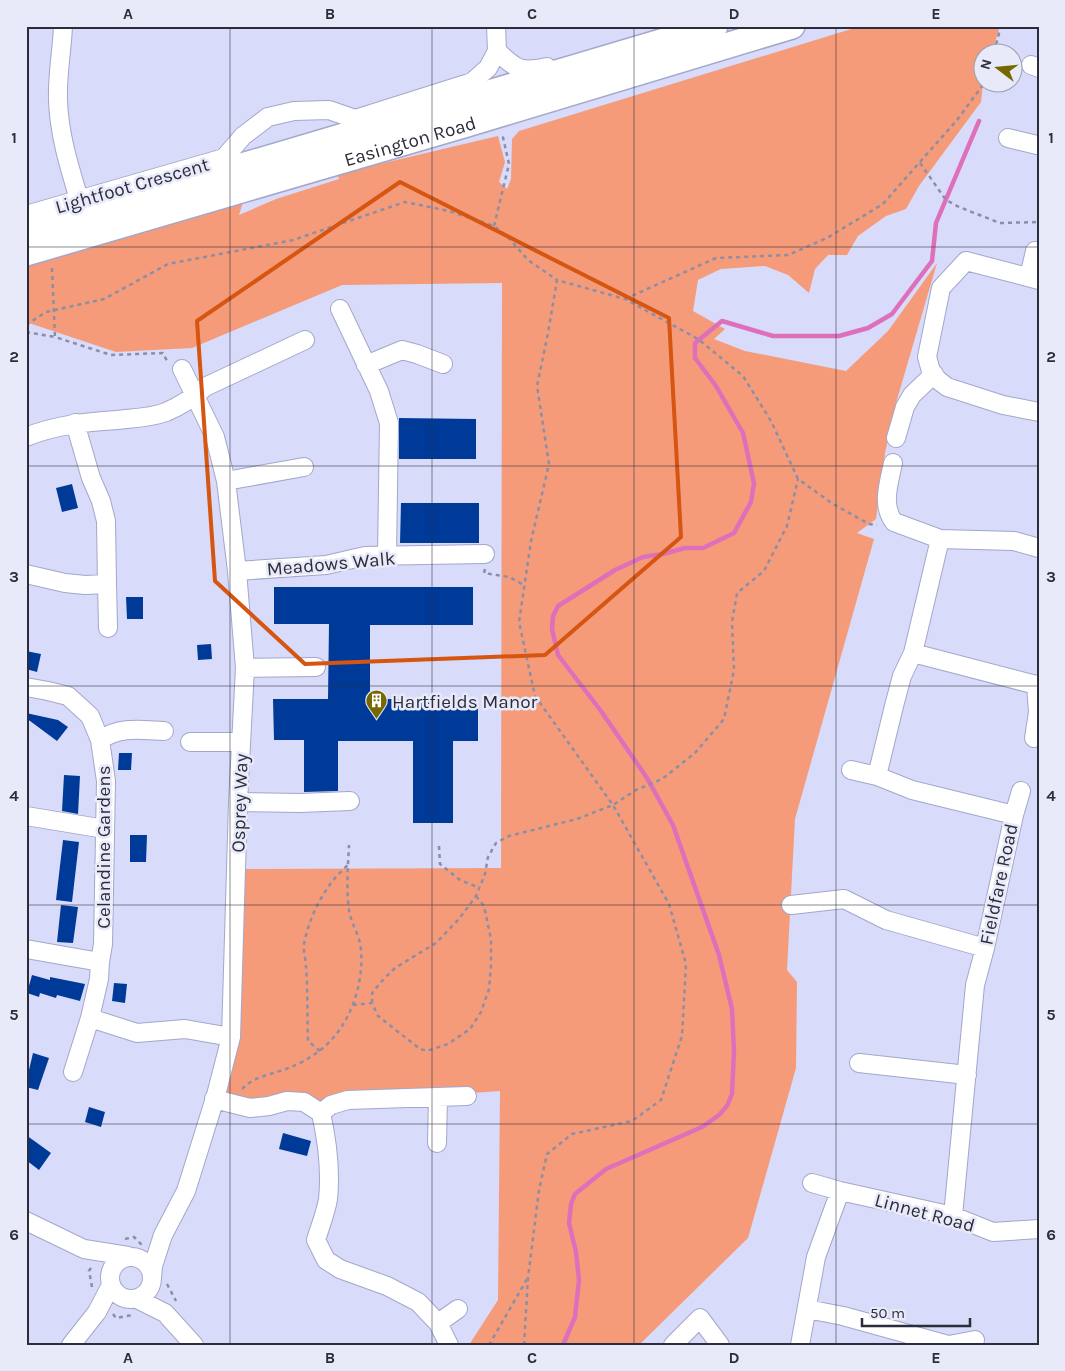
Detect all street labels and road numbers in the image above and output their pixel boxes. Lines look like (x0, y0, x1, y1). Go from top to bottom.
street label: Easington Road (342, 112, 479, 171)
street label: Lightfoot Crescent (53, 153, 212, 218)
street label: Meadows Walk (266, 547, 397, 581)
street label: Osprey Way (227, 753, 253, 853)
street label: Celandine Gardens (93, 765, 115, 929)
street label: Fieldfare Road (975, 821, 1023, 947)
street label: Linnet Road (872, 1189, 977, 1237)

